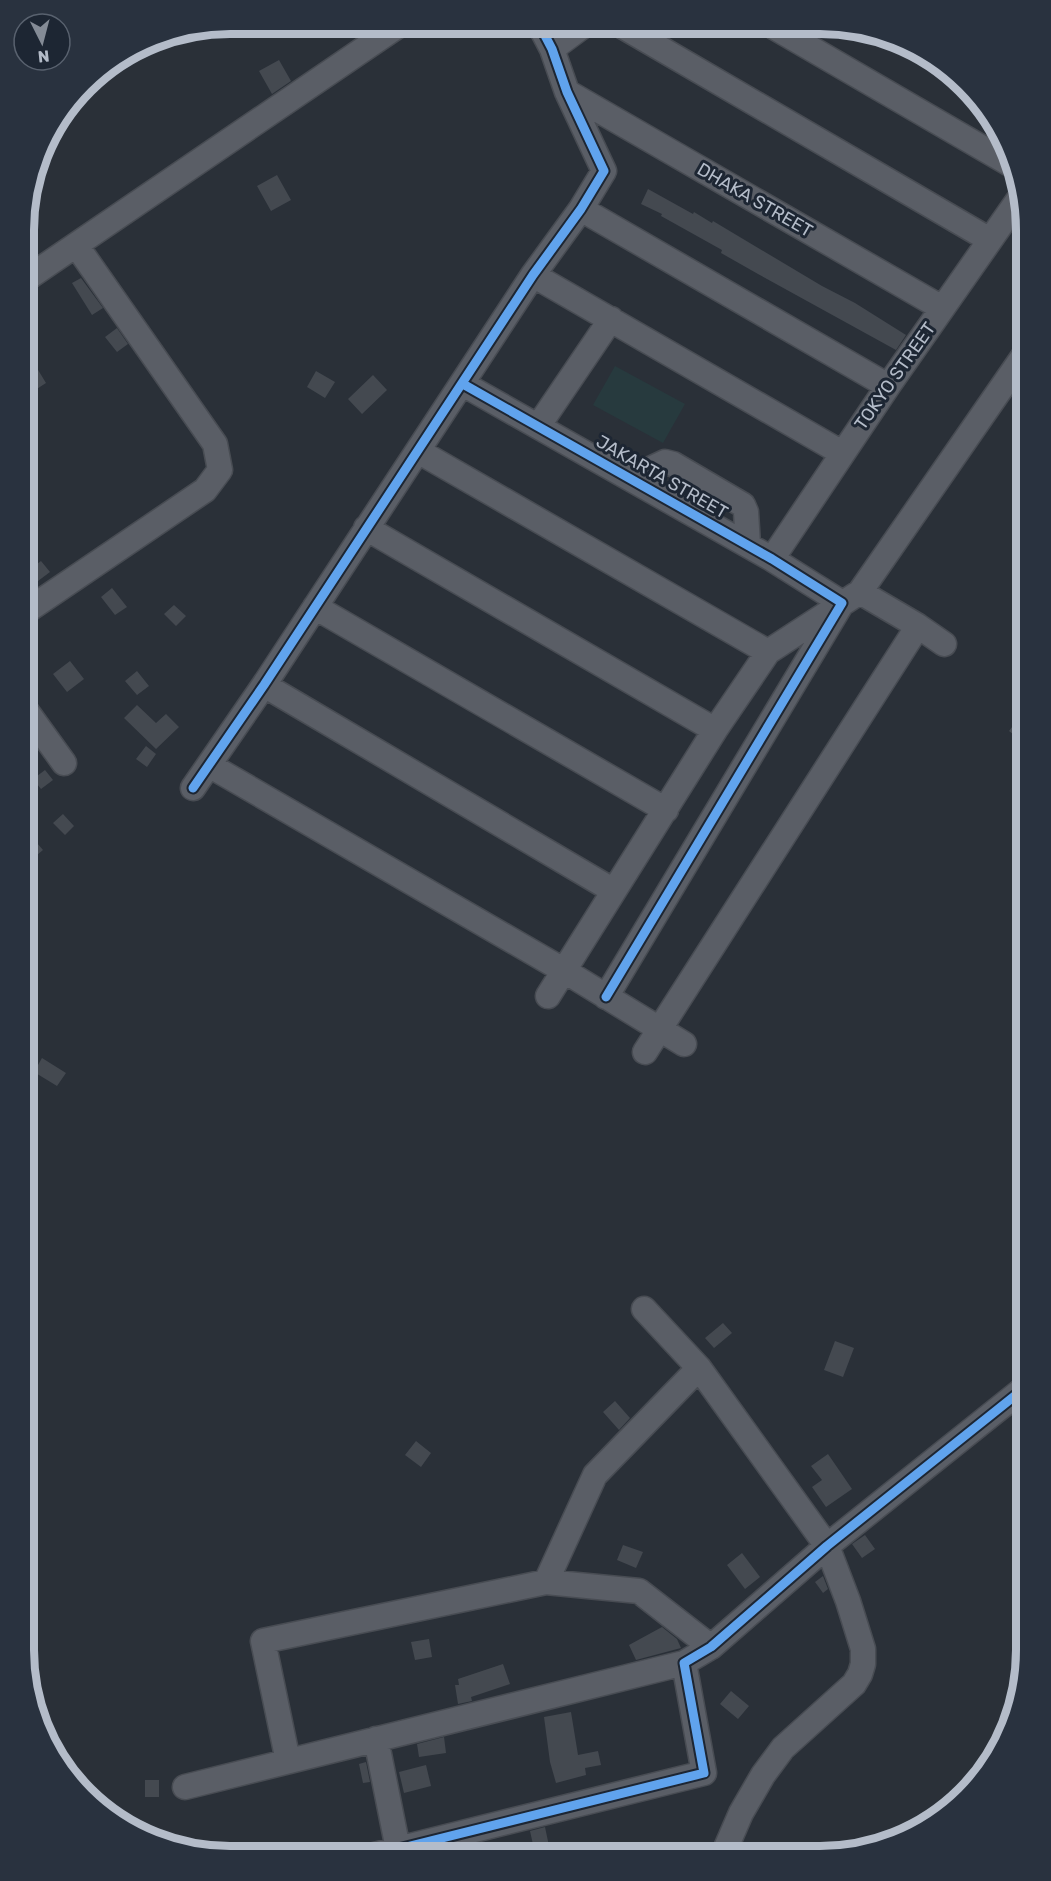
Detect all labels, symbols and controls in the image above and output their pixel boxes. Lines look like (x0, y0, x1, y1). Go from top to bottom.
north arrow (12, 12, 72, 72)
text: N (37, 46, 50, 66)
street label: DHAKA STREET (693, 158, 817, 242)
street label: TOKYO STREET (850, 318, 940, 434)
street label: JAKARTA STREET (592, 430, 732, 524)

